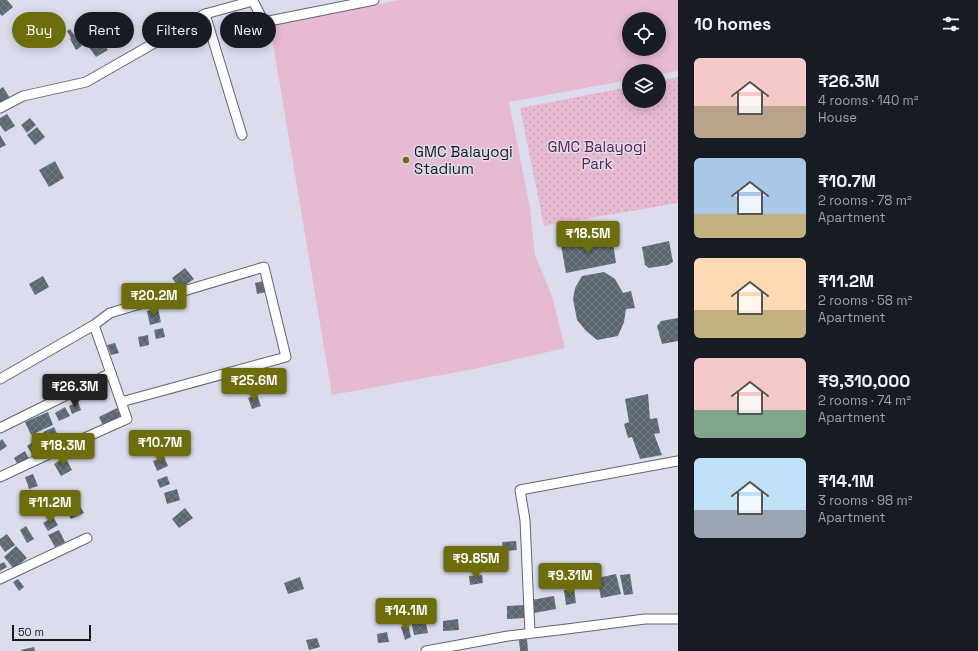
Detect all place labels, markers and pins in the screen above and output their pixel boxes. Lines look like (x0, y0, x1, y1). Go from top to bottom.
place label: GMC Balayogi Stadium (414, 142, 513, 178)
marker: GMC Balayogi Stadium (401, 155, 411, 165)
pin: ₹18.5M (555, 221, 621, 255)
pin: ₹20.2M (121, 283, 187, 317)
pin: ₹25.6M (221, 368, 287, 402)
pin: ₹26.3M (42, 374, 108, 408)
pin: ₹10.7M (127, 430, 193, 464)
pin: ₹18.3M (30, 433, 96, 467)
pin: ₹11.2M (17, 490, 83, 524)
pin: ₹9.85M (443, 546, 509, 580)
pin: ₹9.31M (537, 563, 603, 597)
pin: ₹14.1M (373, 598, 439, 632)

